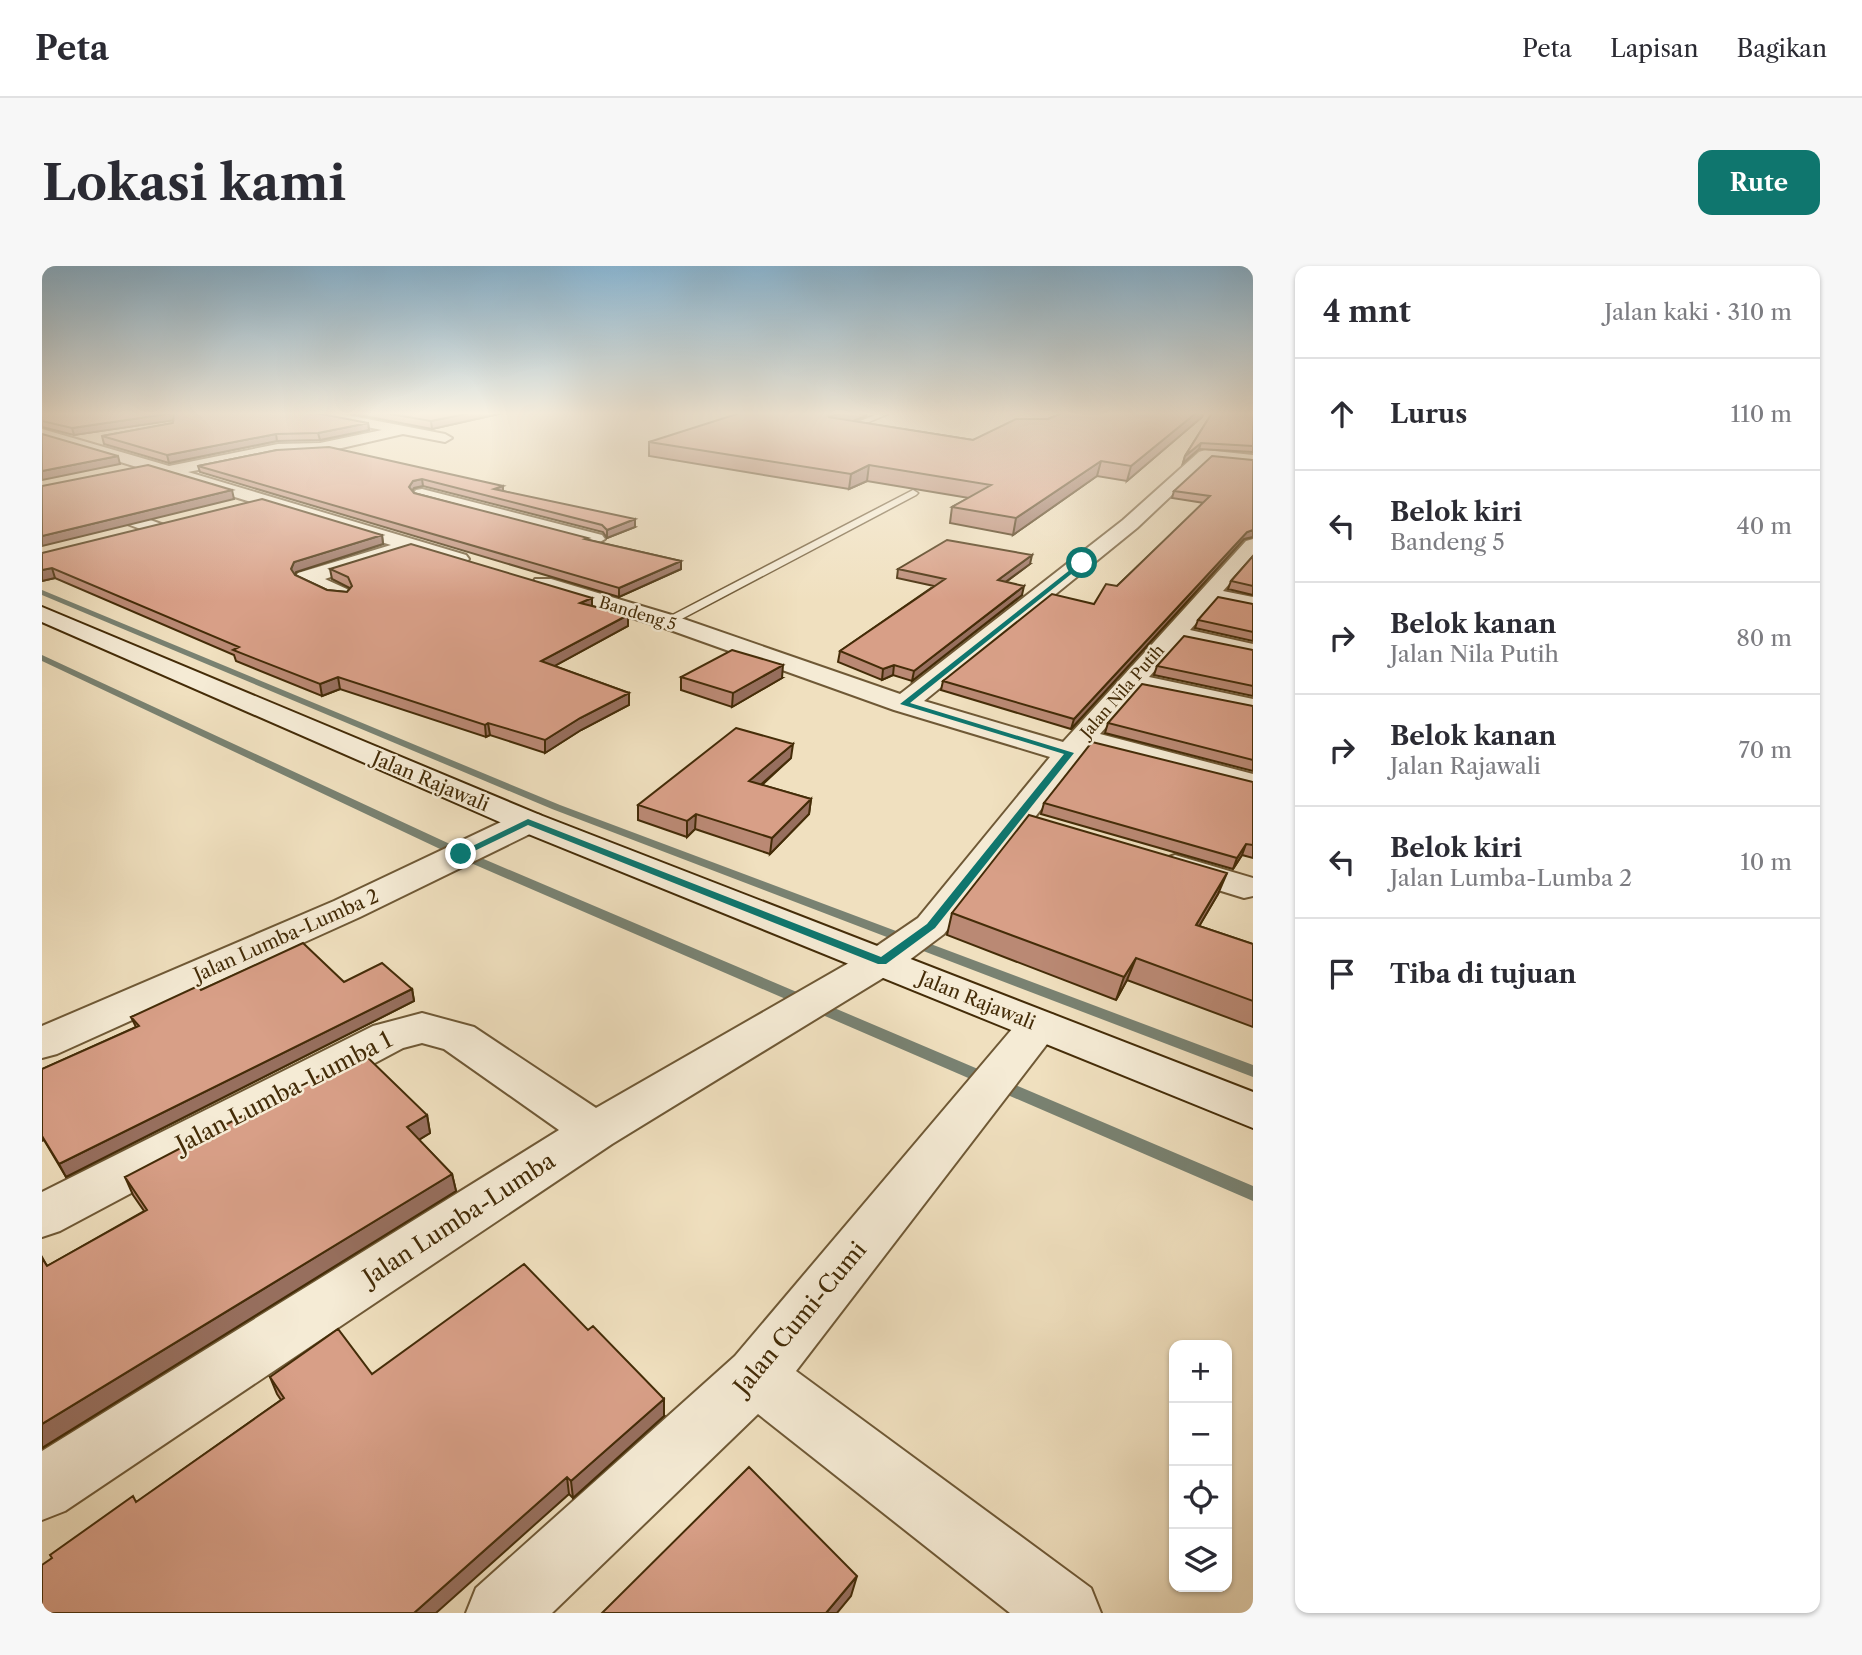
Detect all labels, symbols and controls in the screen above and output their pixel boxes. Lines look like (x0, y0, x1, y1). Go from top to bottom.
text: Peta (35, 28, 109, 69)
text: Peta (1522, 34, 1572, 63)
text: Lapisan (1610, 34, 1699, 63)
text: Bagikan (1737, 34, 1827, 63)
button: Rute (1698, 150, 1820, 215)
text: Lokasi kami (42, 152, 346, 213)
text: 4 mnt (1323, 293, 1411, 330)
text: Jalan kaki · 310 m (1604, 298, 1792, 326)
icon: ahead (1323, 395, 1361, 433)
text: Lurus (1390, 398, 1467, 430)
text: 110 m (1731, 400, 1792, 428)
text: Belok kiri (1390, 496, 1522, 528)
icon: left (1323, 507, 1361, 545)
text: 40 m (1737, 512, 1792, 540)
text: Bandeng 5 (1390, 528, 1505, 556)
route start (1066, 547, 1097, 578)
street label: Bandeng 5 (597, 592, 679, 634)
text: Belok kanan (1390, 608, 1556, 640)
icon: right (1323, 619, 1361, 657)
text: 80 m (1736, 624, 1792, 652)
street label: Jalan Nila Putih (1074, 640, 1168, 744)
text: Jalan Nila Putih (1390, 640, 1559, 668)
text: Belok kanan (1390, 720, 1556, 752)
icon: right (1323, 731, 1361, 769)
text: 70 m (1739, 736, 1792, 764)
street label: Jalan Rajawali (366, 745, 493, 816)
text: Jalan Rajawali (1390, 752, 1541, 780)
text: Belok kiri (1390, 832, 1522, 864)
route end (445, 838, 476, 869)
icon: left (1323, 843, 1361, 881)
text: 10 m (1740, 848, 1792, 876)
text: Jalan Lumba-Lumba 2 (1390, 864, 1632, 892)
street label: Jalan Lumba-Lumba 2 (187, 884, 382, 988)
icon: arrive (1323, 955, 1361, 993)
text: Tiba di tujuan (1390, 958, 1576, 990)
street label: Jalan Rajawali (912, 965, 1039, 1035)
street label: Jalan Lumba-Lumba 1 (169, 1025, 397, 1160)
street label: Jalan Lumba-Lumba (355, 1146, 561, 1293)
street label: Jalan Cumi-Cumi (726, 1236, 872, 1402)
map controls (1169, 1340, 1232, 1592)
button: + (1169, 1340, 1232, 1403)
button: − (1169, 1403, 1232, 1466)
button: locate (1169, 1466, 1232, 1529)
button: layers (1169, 1529, 1232, 1592)

